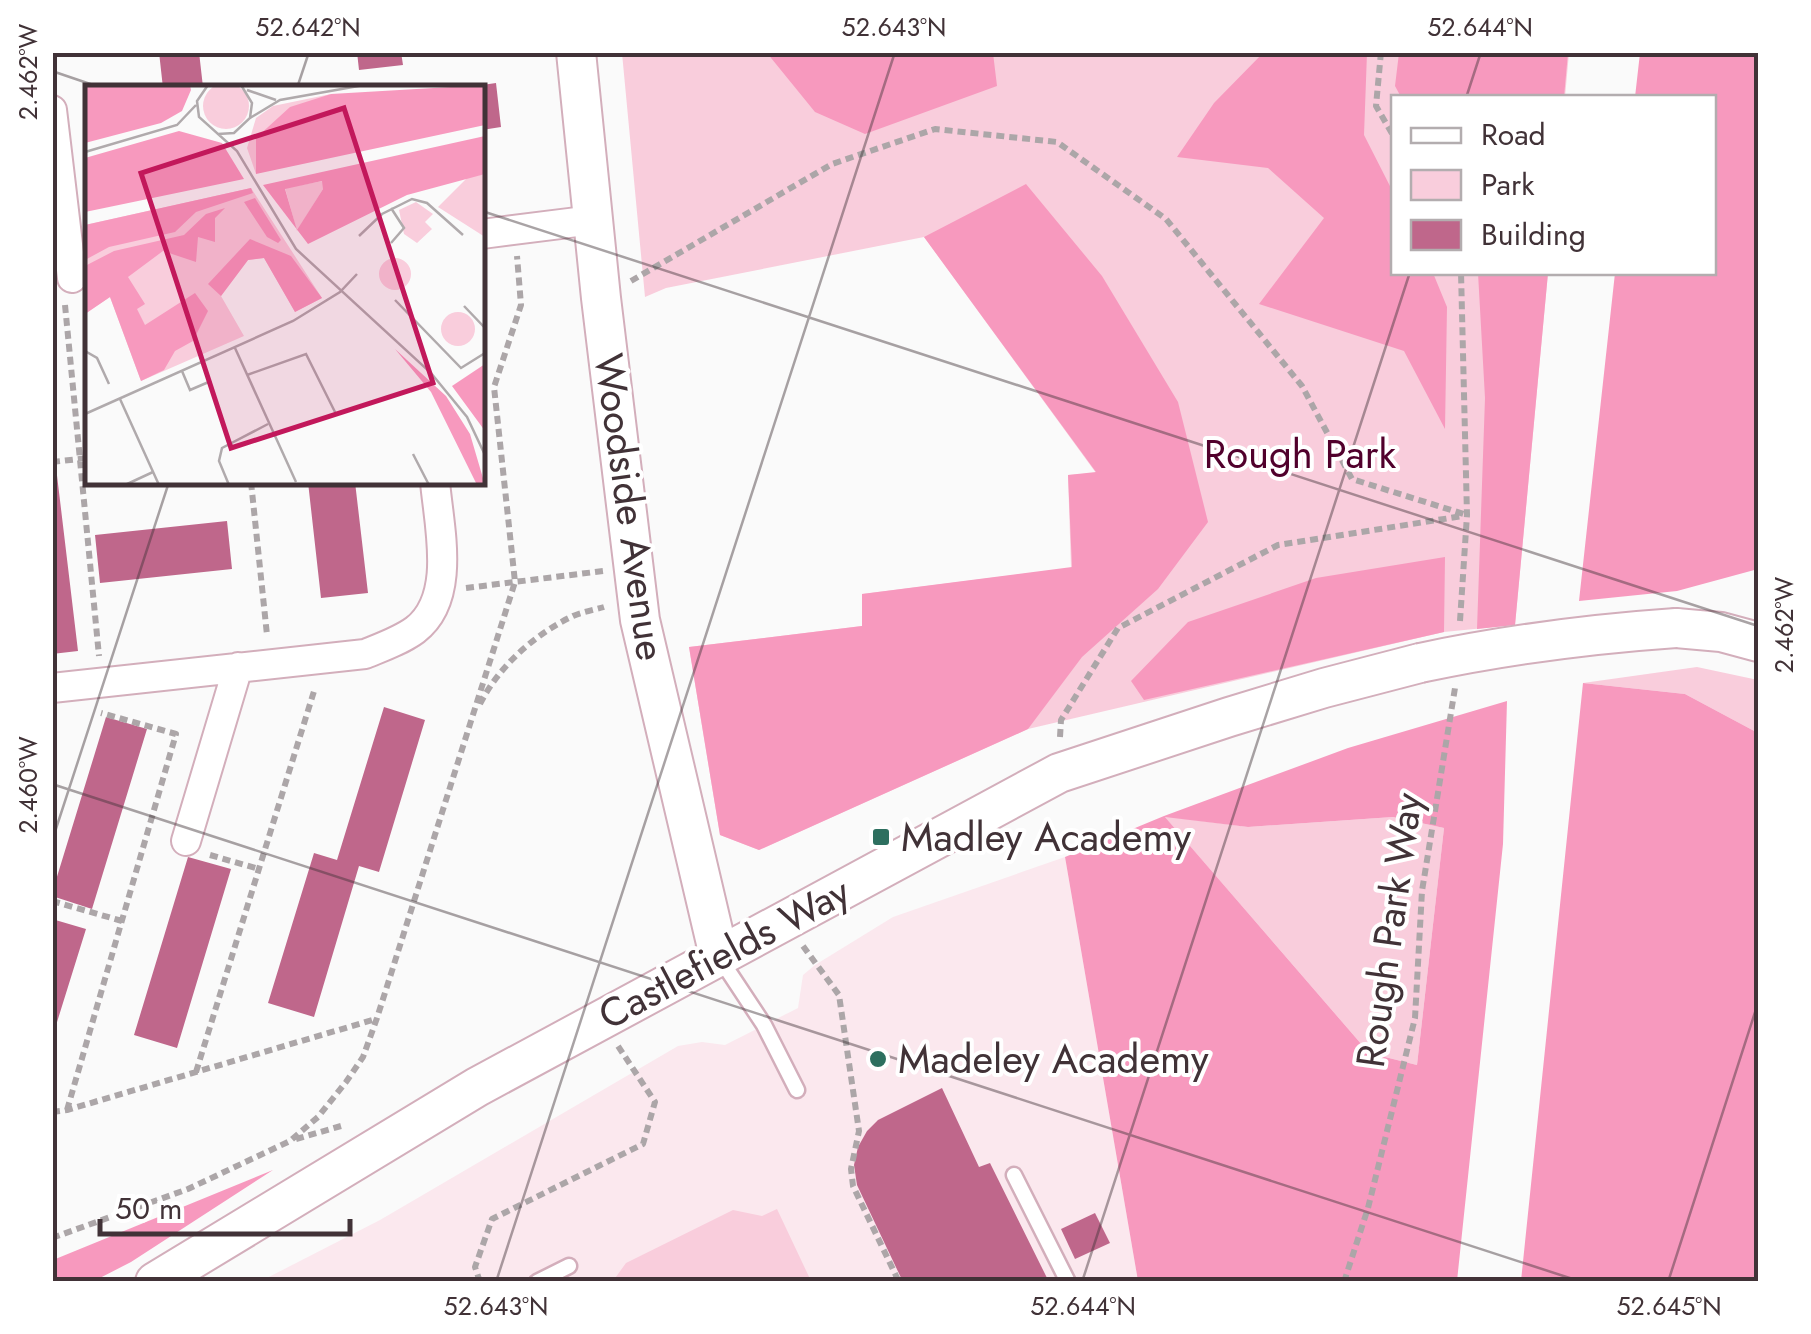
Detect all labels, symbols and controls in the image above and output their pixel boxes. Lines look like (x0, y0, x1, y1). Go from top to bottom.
text: 52.642°N (255, 9, 361, 45)
text: 52.643°N (842, 9, 946, 45)
text: 52.644°N (1427, 9, 1533, 45)
text: 2.462°W (10, 23, 46, 120)
inset map (85, 85, 485, 485)
legend (1391, 95, 1716, 275)
text: Road (1481, 113, 1546, 156)
text: Park (1481, 163, 1535, 206)
text: Building (1481, 213, 1586, 256)
street label: Woodside Avenue (580, 350, 680, 664)
park label: Rough Park (1204, 425, 1397, 483)
text: 2.462°W (1766, 576, 1802, 673)
text: 2.460°W (10, 736, 46, 834)
street label: Rough Park Way (1341, 789, 1437, 1071)
place label: Madley Academy (901, 808, 1191, 866)
marker: Madley Academy (870, 826, 892, 848)
street label: Castlefields Way (588, 862, 860, 1044)
place label: Madeley Academy (898, 1030, 1209, 1088)
marker: Madeley Academy (867, 1048, 889, 1070)
scale bar (100, 1174, 350, 1236)
text: 50 m (115, 1187, 182, 1230)
text: 52.643°N (444, 1288, 548, 1324)
text: 52.644°N (1030, 1288, 1136, 1324)
text: 52.645°N (1616, 1288, 1722, 1324)

